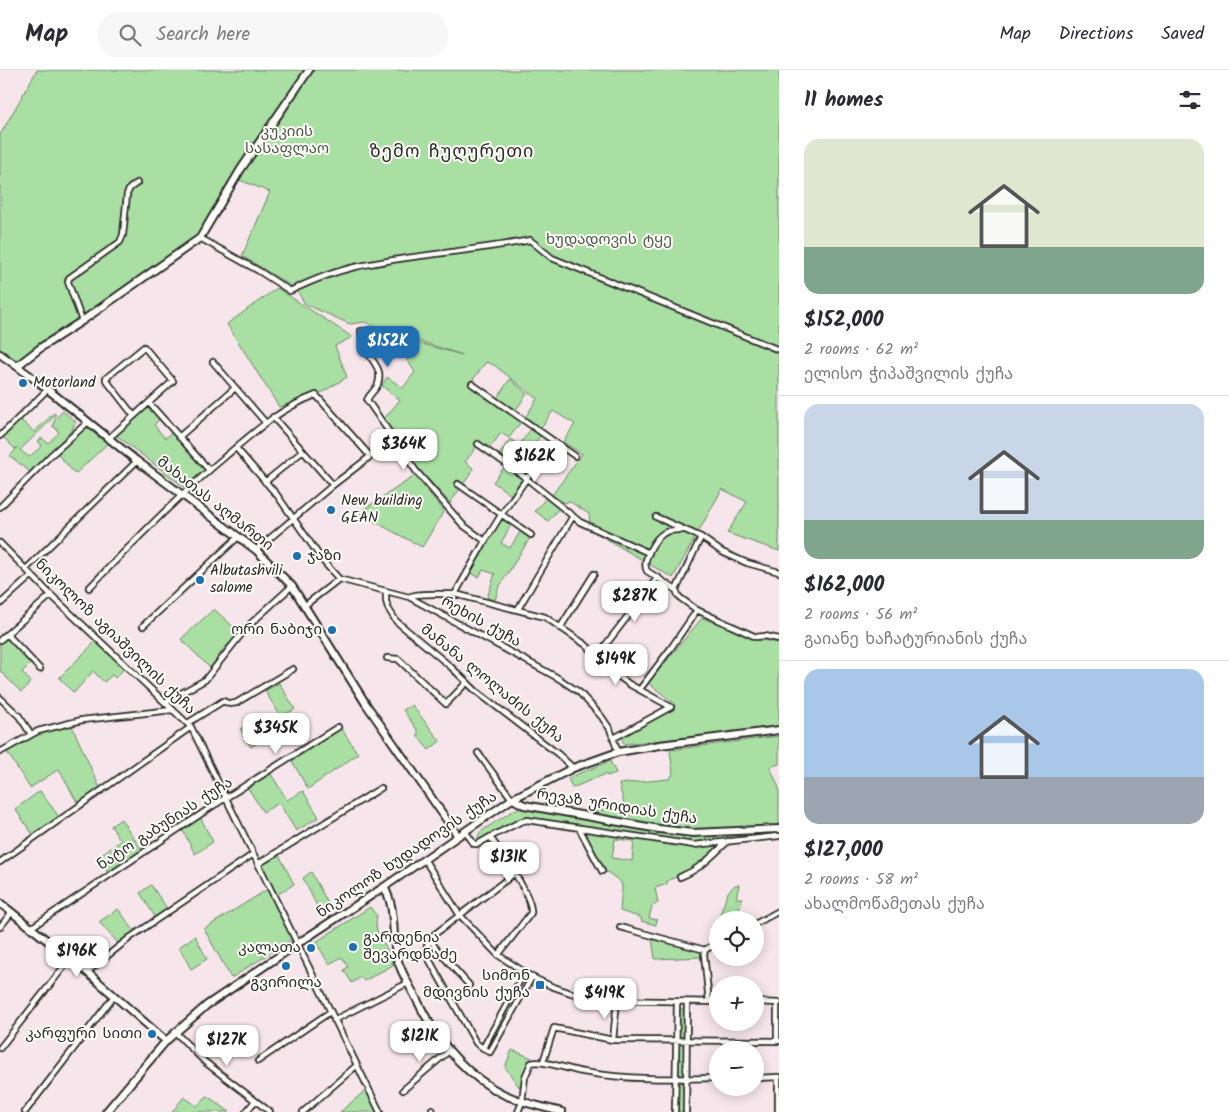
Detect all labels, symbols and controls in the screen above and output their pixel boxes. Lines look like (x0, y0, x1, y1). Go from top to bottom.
search box (98, 12, 448, 57)
text: Map (25, 15, 68, 54)
text: Search here (156, 20, 250, 50)
text: Map (999, 20, 1031, 49)
text: Directions (1059, 20, 1133, 49)
text: Saved (1161, 20, 1204, 49)
icon: search (116, 21, 144, 49)
text: 11 homes (804, 84, 883, 117)
icon: filters (1176, 86, 1204, 114)
park label: კუკიის სასაფლაო (245, 120, 329, 161)
district label: ზემო ჩუღურეთი (370, 138, 534, 167)
icon: home (959, 171, 1049, 261)
park label: ხუდადოვის ტყე (546, 228, 672, 252)
text: $152,000 (804, 304, 883, 337)
pin: $152K (353, 326, 423, 368)
text: $152K (367, 329, 409, 354)
text: 2 rooms · 62 m² (804, 337, 918, 362)
text: ელისო ჭიპაშვილის ქუჩა (804, 362, 1013, 387)
place label: Motorland (33, 371, 96, 395)
marker: Motorland (17, 377, 29, 389)
pin: $364K (369, 428, 439, 471)
text: $364K (381, 432, 427, 457)
icon: home (959, 437, 1049, 527)
pin: $162K (500, 440, 570, 483)
text: $162K (514, 444, 556, 469)
street label: მახათას აღმართი (151, 451, 279, 557)
place label: New building GEAN (341, 489, 423, 530)
marker: New building GEAN (325, 504, 337, 516)
place label: ჯაზი (307, 544, 341, 568)
marker: ჯაზი (291, 550, 303, 562)
street label: ნიკოლოზ აგიაშვილის ქუჩა (29, 553, 201, 721)
place label: Albutashvili salome (210, 559, 284, 600)
text: $162,000 (804, 569, 884, 602)
marker: Albutashvili salome (194, 574, 206, 586)
pin: $287K (600, 580, 670, 623)
text: $287K (612, 584, 658, 609)
street label: რეხის ქუჩა (437, 590, 525, 654)
text: 2 rooms · 56 m² (804, 602, 917, 627)
place label: ორი ნაბიჯი (231, 618, 322, 642)
street label: მანანა ლოლაძის ქუჩა (415, 618, 569, 750)
marker: ორი ნაბიჯი (326, 624, 338, 636)
text: გაიანე ხაჩატურიანის ქუჩა (804, 627, 1027, 652)
pin: $149K (581, 644, 651, 686)
text: $149K (596, 647, 636, 672)
icon: home (959, 702, 1049, 792)
pin: $345K (241, 712, 311, 755)
text: $345K (254, 716, 298, 741)
street label: ნატო გაბუნიას ქუჩა (92, 771, 238, 877)
street label: რევაზ ურიდიას ქუჩა (535, 782, 699, 832)
street label: ნიკოლოზ ხუდადოვის ქუჩა (312, 785, 502, 925)
text: $127,000 (804, 834, 883, 867)
pin: $131K (474, 842, 544, 884)
text: $131K (490, 845, 528, 870)
text: 2 rooms · 58 m² (804, 867, 918, 892)
text: ახალმოწამეთას ქუჩა (804, 892, 985, 917)
map controls (709, 911, 764, 1096)
button: locate (709, 911, 764, 966)
place label: გარდენია შევარდნაძე (363, 926, 457, 967)
pin: $196K (42, 936, 112, 978)
place label: კალათა (238, 936, 301, 960)
text: $196K (57, 939, 97, 964)
marker: გარდენია შევარდნაძე (347, 941, 359, 953)
marker: კალათა (305, 942, 317, 954)
marker: გვირილა (280, 960, 292, 972)
place label: სიმონ მდივნის ქუჩა (423, 964, 530, 1005)
place label: გვირილა (250, 971, 322, 995)
button: + (709, 976, 764, 1031)
pin: $419K (570, 978, 640, 1020)
marker: სიმონ მდივნის ქუჩა (534, 979, 546, 991)
text: $419K (585, 981, 625, 1006)
pin: $121K (385, 1020, 455, 1063)
place label: კარფური სითი (25, 1022, 142, 1046)
pin: $127K (192, 1024, 262, 1067)
text: $121K (401, 1024, 439, 1049)
marker: კარფური სითი (146, 1028, 158, 1040)
text: $127K (207, 1028, 247, 1053)
button: − (709, 1041, 764, 1096)

